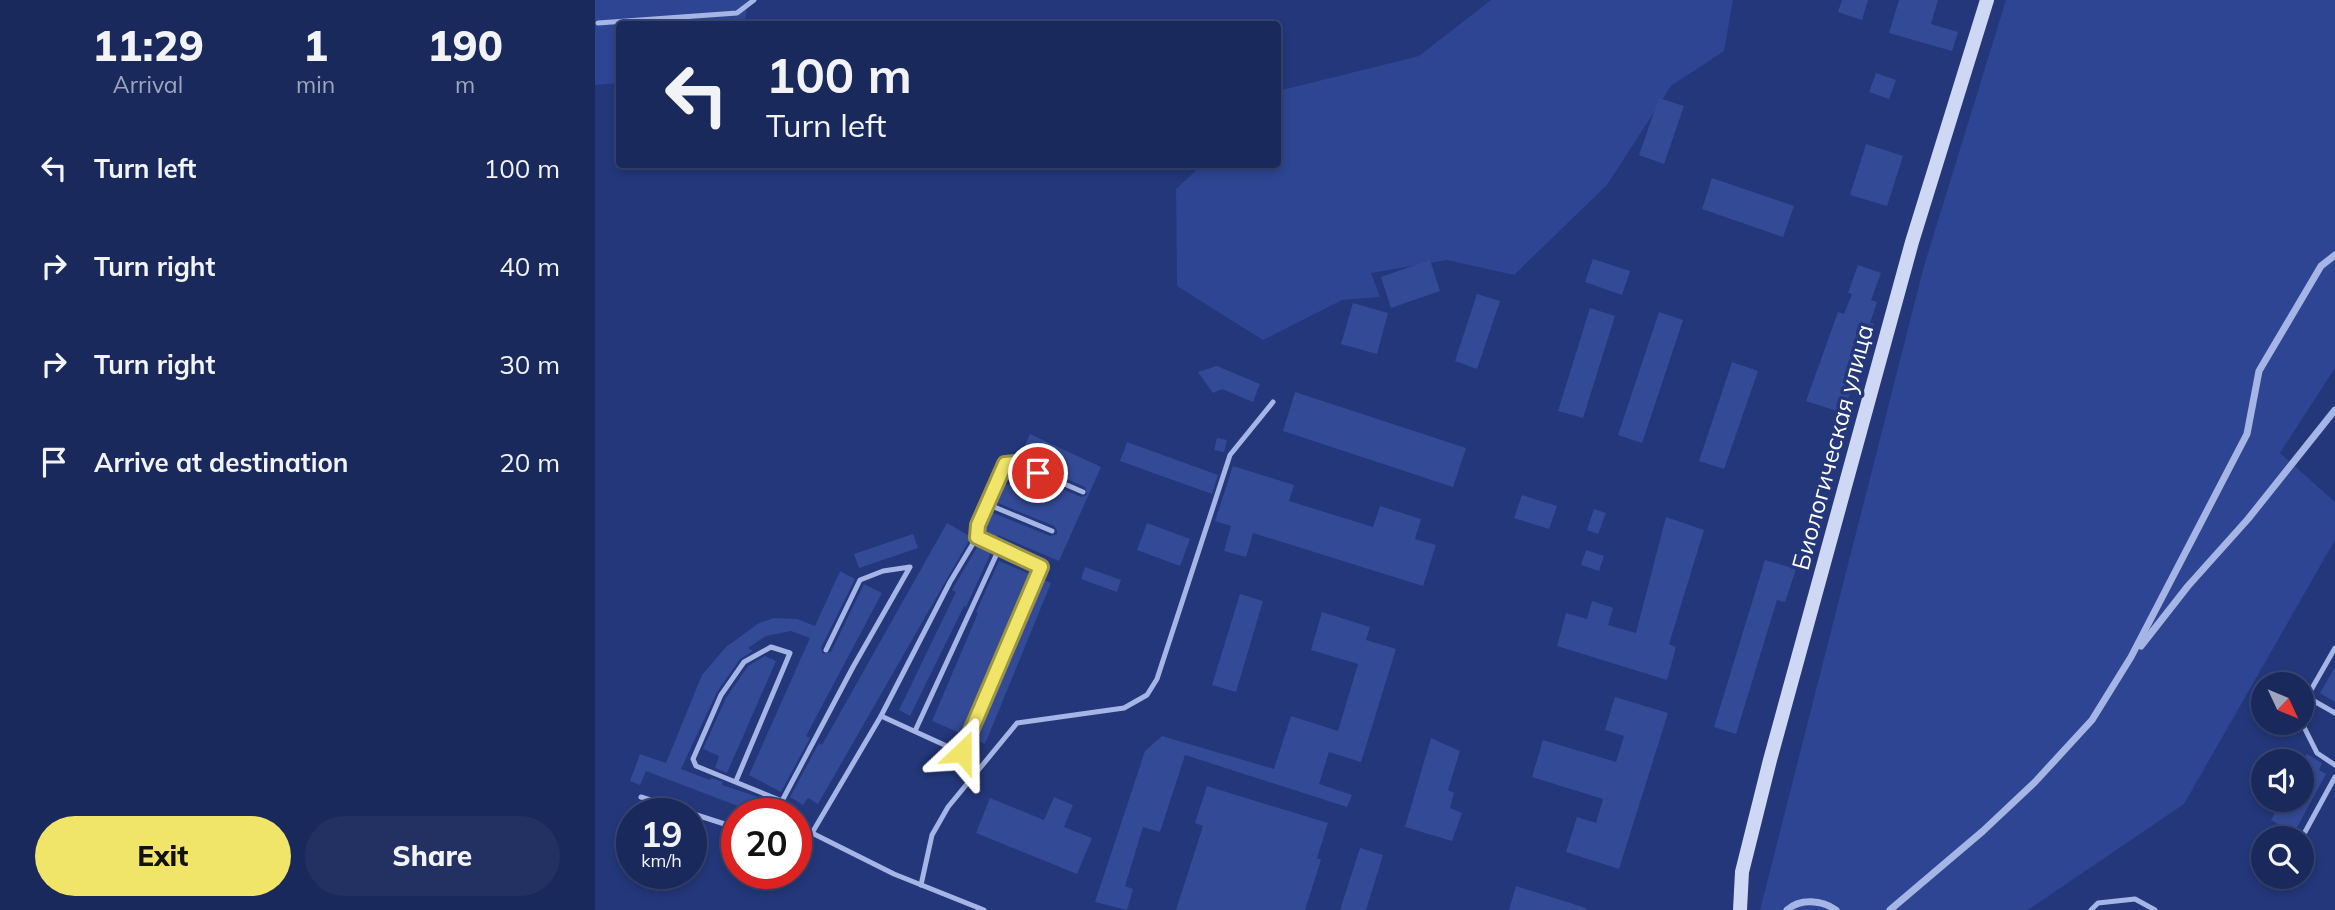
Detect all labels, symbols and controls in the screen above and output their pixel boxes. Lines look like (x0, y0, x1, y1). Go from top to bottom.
text: 11:29 (92, 19, 204, 72)
text: 1 (303, 19, 328, 72)
text: 190 (427, 19, 503, 72)
text: 100 m (766, 44, 912, 105)
icon: left (651, 49, 742, 140)
text: Arrival (113, 70, 183, 99)
text: min (296, 70, 335, 99)
text: m (455, 70, 475, 99)
text: Turn left (766, 105, 886, 145)
icon: left (35, 149, 73, 187)
text: Turn left (94, 152, 196, 185)
text: 100 m (484, 152, 560, 185)
icon: right (35, 247, 73, 285)
text: Turn right (94, 250, 215, 283)
text: 40 m (499, 250, 560, 283)
street label: Биологическая улица (1785, 321, 1879, 573)
icon: right (35, 345, 73, 383)
text: Turn right (94, 348, 215, 381)
text: 30 m (499, 348, 560, 381)
icon: arrive (35, 443, 73, 481)
pin (1008, 443, 1068, 503)
text: Arrive at destination (94, 446, 349, 479)
text: 20 m (499, 446, 560, 479)
icon: arrive (1019, 454, 1057, 492)
north arrow (2251, 672, 2313, 735)
map controls (2251, 672, 2314, 889)
position arrow (925, 715, 999, 789)
button: sound (2251, 749, 2314, 812)
speed limit sign: 20 (721, 798, 812, 889)
text: 19 (640, 812, 683, 856)
button: Exit (35, 816, 291, 896)
button: Share (305, 816, 560, 896)
button: search (2251, 826, 2314, 889)
text: km/h (641, 849, 682, 872)

